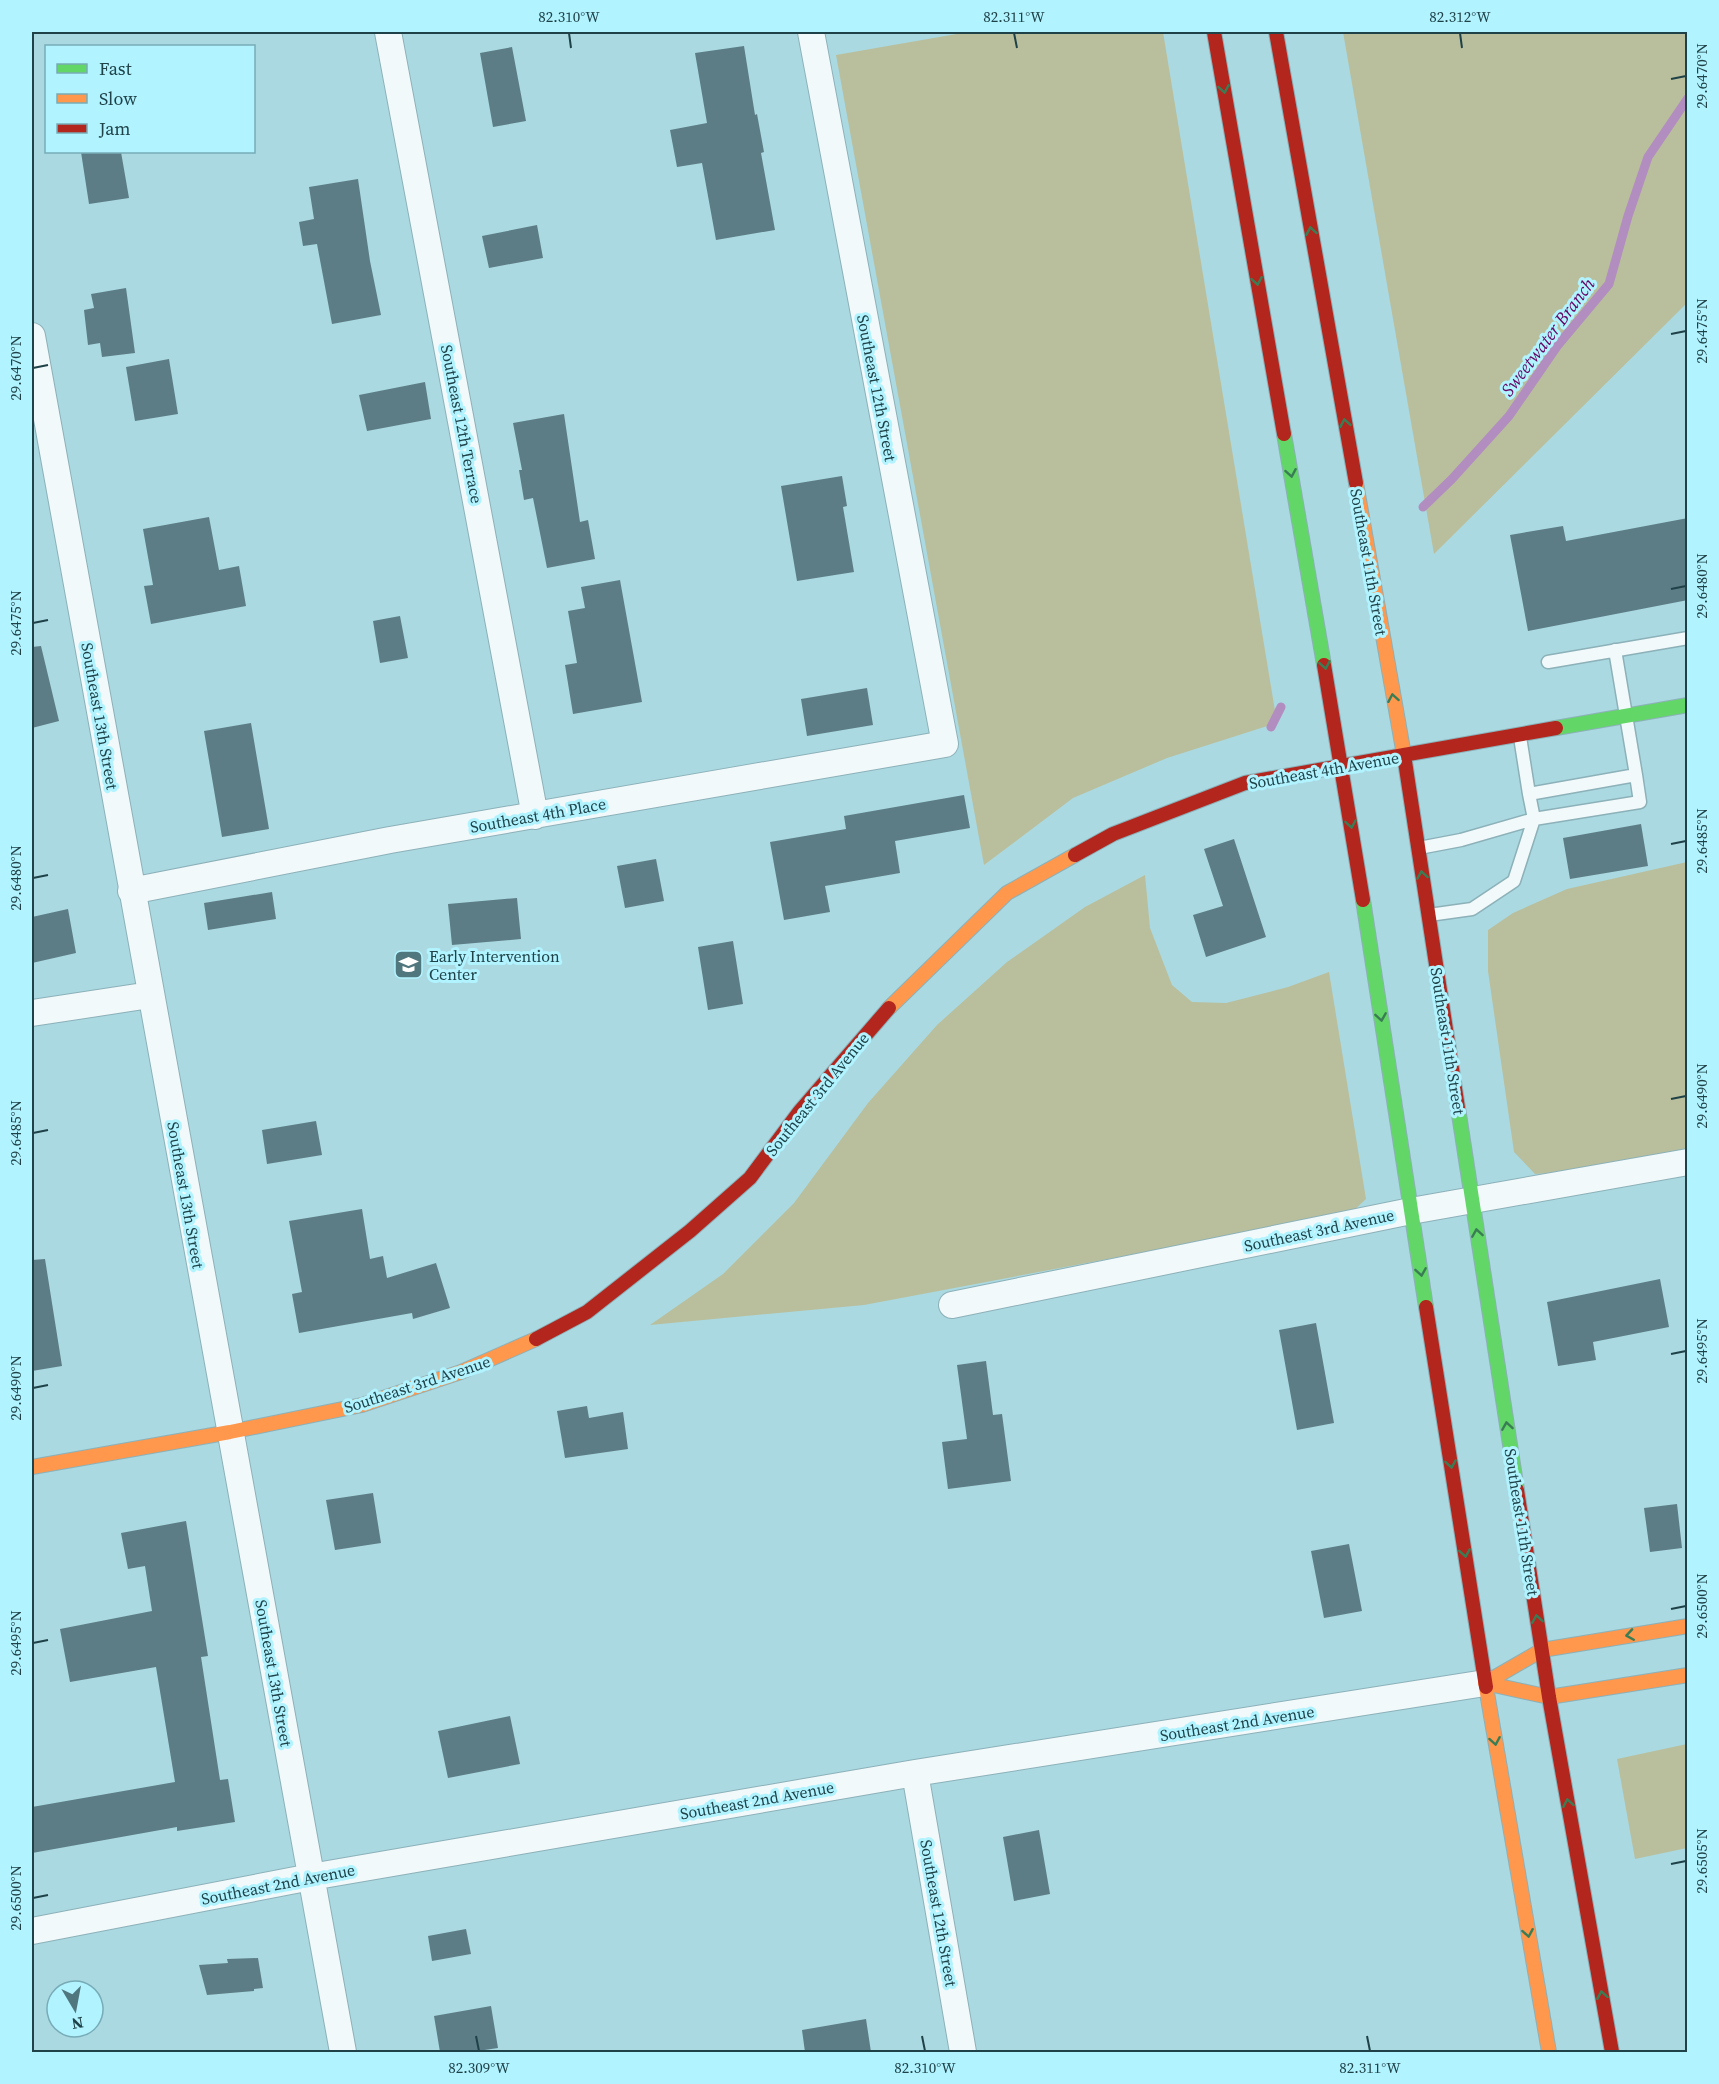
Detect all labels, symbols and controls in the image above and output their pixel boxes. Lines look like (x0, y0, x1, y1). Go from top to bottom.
text: 82.310°W (538, 6, 600, 27)
text: 82.311°W (983, 6, 1045, 27)
text: 82.312°W (1429, 6, 1491, 27)
text: 29.6470°N (1691, 43, 1712, 109)
legend (45, 45, 255, 153)
text: Fast (99, 56, 132, 81)
one-way arrow (1217, 84, 1230, 94)
text: Slow (99, 86, 137, 111)
text: Jam (98, 116, 131, 141)
one-way arrow (1305, 226, 1318, 236)
water label: Sweetwater Branch (1495, 272, 1601, 401)
one-way arrow (1251, 277, 1263, 286)
text: 29.6475°N (1691, 298, 1712, 364)
street label: Southeast 12th Street (852, 313, 902, 464)
text: 29.6470°N (5, 335, 26, 401)
street label: Southeast 12th Terrace (436, 343, 488, 505)
one-way arrow (1339, 418, 1352, 428)
one-way arrow (1284, 468, 1297, 478)
street label: Southeast 11th Street (1345, 487, 1393, 638)
text: 29.6480°N (1691, 553, 1712, 619)
text: 29.6475°N (5, 590, 26, 656)
street label: Southeast 13th Street (76, 641, 124, 792)
one-way arrow (1318, 661, 1330, 670)
one-way arrow (1388, 693, 1400, 703)
street label: Southeast 4th Avenue (1247, 746, 1401, 794)
street label: Southeast 4th Place (468, 792, 608, 838)
text: 29.6485°N (1691, 808, 1712, 874)
one-way arrow (1345, 820, 1357, 829)
text: 29.6480°N (5, 845, 26, 911)
one-way arrow (1416, 870, 1428, 879)
place label: Early Intervention Center (429, 945, 560, 985)
school or university icon: Early Intervention Center (392, 949, 424, 981)
street label: Southeast 11th Street (1425, 966, 1471, 1117)
one-way arrow (1375, 1012, 1387, 1021)
street label: Southeast 3rd Avenue (760, 1028, 874, 1160)
text: 29.6490°N (1691, 1063, 1712, 1129)
text: 29.6485°N (5, 1100, 26, 1166)
street label: Southeast 13th Street (162, 1120, 210, 1271)
street label: Southeast 3rd Avenue (1242, 1203, 1396, 1257)
one-way arrow (1472, 1229, 1484, 1238)
one-way arrow (1414, 1267, 1426, 1276)
text: 29.6495°N (1691, 1318, 1712, 1384)
street label: Southeast 3rd Avenue (341, 1350, 493, 1418)
text: 29.6490°N (5, 1355, 26, 1421)
one-way arrow (1502, 1421, 1514, 1431)
street label: Southeast 11th Street (1499, 1447, 1545, 1598)
one-way arrow (1444, 1460, 1456, 1469)
one-way arrow (1458, 1548, 1470, 1557)
text: 29.6500°N (1691, 1573, 1712, 1639)
street label: Southeast 13th Street (250, 1598, 298, 1749)
text: 29.6495°N (5, 1610, 26, 1676)
one-way arrow (1531, 1614, 1544, 1624)
one-way arrow (1625, 1628, 1635, 1641)
street label: Southeast 2nd Avenue (1158, 1700, 1316, 1746)
one-way arrow (1488, 1735, 1501, 1745)
street label: Southeast 2nd Avenue (678, 1776, 836, 1824)
one-way arrow (1562, 1798, 1575, 1808)
text: 29.6505°N (1691, 1828, 1712, 1894)
street label: Southeast 12th Street (915, 1838, 963, 1989)
street label: Southeast 2nd Avenue (199, 1858, 357, 1910)
text: 29.6500°N (5, 1865, 26, 1931)
one-way arrow (1521, 1928, 1534, 1938)
north arrow (45, 1979, 105, 2039)
one-way arrow (1596, 1990, 1609, 2000)
text: N (70, 2012, 85, 2036)
text: 82.309°W (448, 2057, 510, 2078)
text: 82.310°W (894, 2057, 956, 2078)
text: 82.311°W (1339, 2057, 1401, 2078)

